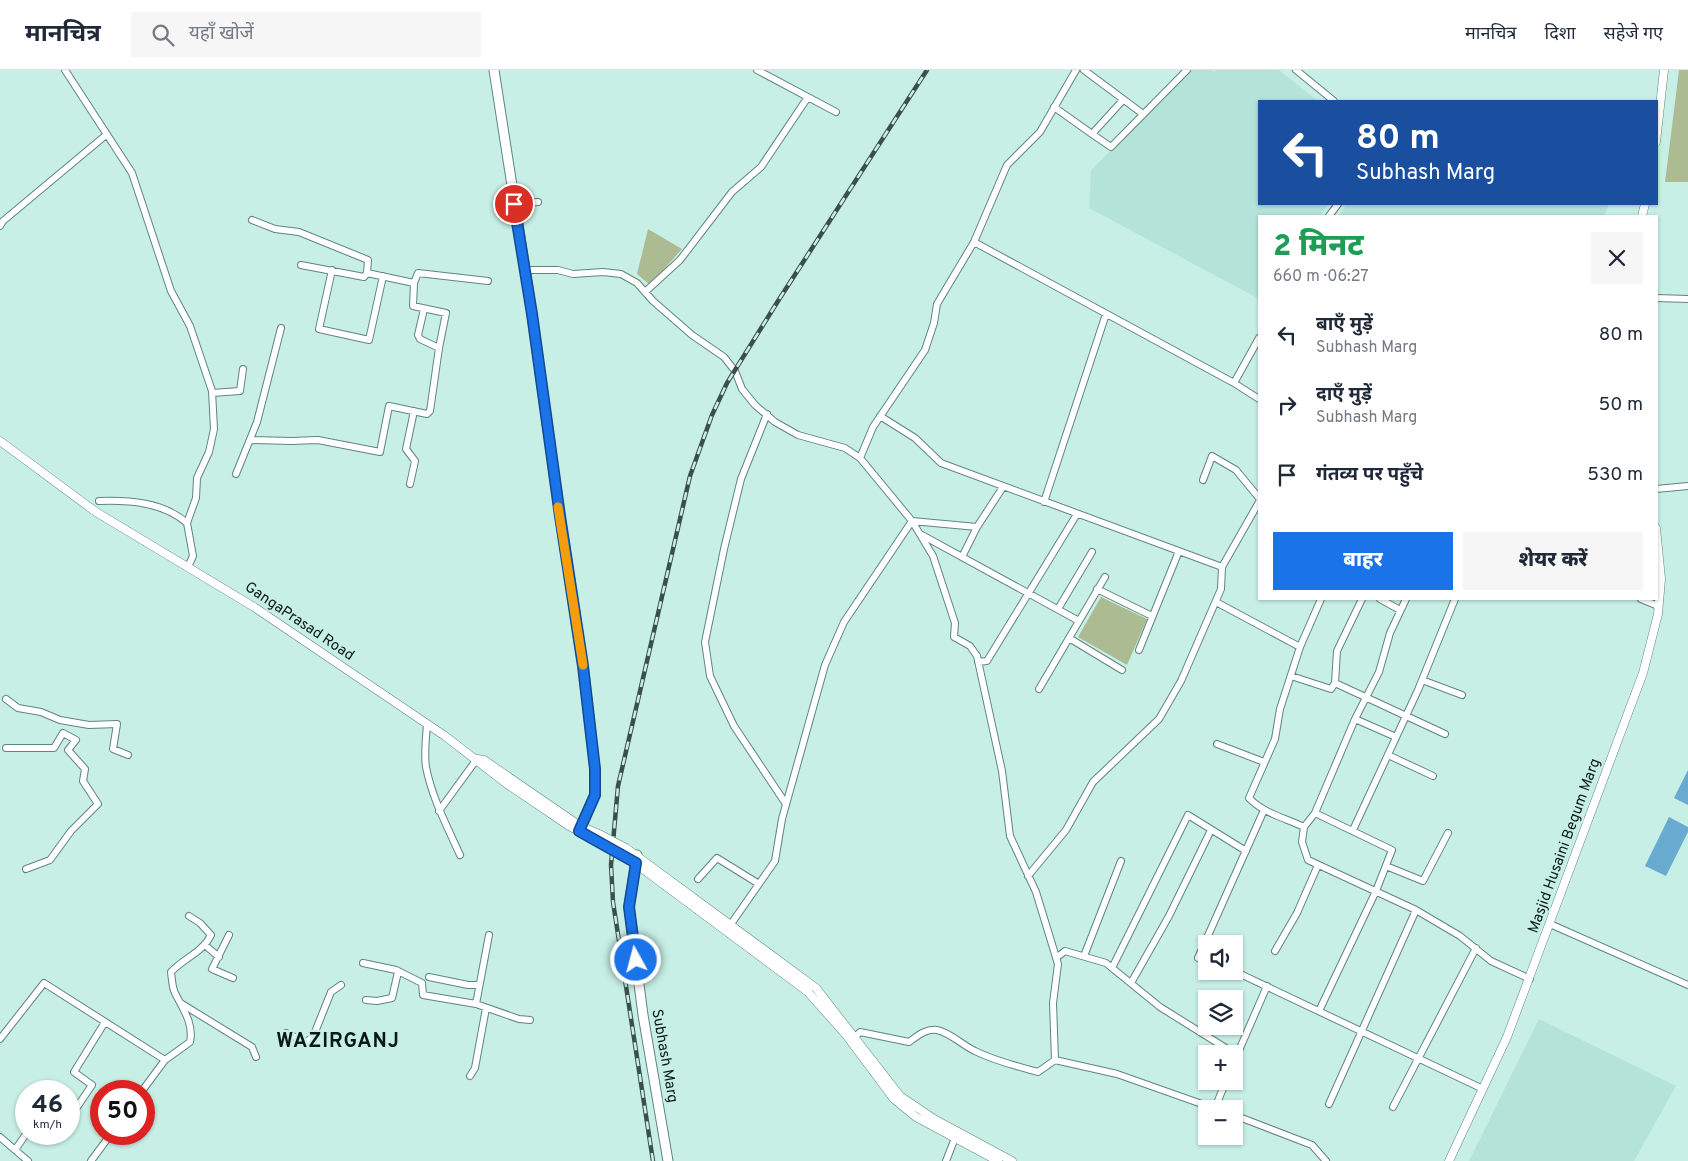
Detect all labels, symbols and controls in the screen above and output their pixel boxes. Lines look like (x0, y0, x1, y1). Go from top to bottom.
search box (131, 12, 481, 57)
text: मानचित्र (25, 20, 101, 50)
icon: search (149, 21, 177, 49)
text: यहाँ खोजें (189, 22, 254, 46)
text: मानचित्र (1465, 23, 1516, 46)
text: दिशा (1544, 23, 1576, 46)
text: सहेजे गए (1604, 23, 1663, 46)
text: 80 m (1356, 117, 1440, 161)
icon: left (1273, 120, 1338, 185)
text: Subhash Marg (1356, 160, 1495, 187)
pin (493, 183, 535, 225)
icon: arrive (500, 190, 528, 218)
text: 2 मिनट (1273, 229, 1364, 266)
button: close (1591, 232, 1643, 284)
text: 660 m · 06:27 (1273, 267, 1369, 287)
text: बाएँ मुड़ें (1316, 313, 1373, 337)
icon: left (1273, 321, 1301, 349)
text: 80 m (1599, 323, 1643, 347)
text: Subhash Marg (1316, 338, 1417, 358)
text: दाएँ मुड़ें (1316, 383, 1372, 407)
icon: right (1273, 391, 1301, 419)
text: 50 m (1598, 393, 1643, 417)
text: Subhash Marg (1316, 408, 1417, 428)
icon: arrive (1273, 461, 1301, 489)
text: गंतव्य पर पहुँचे (1316, 463, 1423, 487)
text: 530 m (1587, 463, 1643, 487)
button: बाहर (1273, 532, 1453, 590)
button: शेयर करें (1463, 532, 1643, 590)
street label: GangaPrasad Road (241, 578, 357, 666)
street label: Masjid Husaini Begum Marg (1525, 756, 1605, 936)
position arrow (609, 933, 661, 985)
map controls (1198, 935, 1243, 1145)
button: sound (1198, 935, 1243, 980)
button: layers (1198, 990, 1243, 1035)
street label: Subhash Marg (646, 1008, 682, 1104)
district label: WAZIRGANJ (276, 1029, 400, 1055)
button: + (1198, 1045, 1243, 1090)
speed limit sign: 50 (90, 1080, 155, 1145)
text: 46 (32, 1090, 63, 1122)
button: − (1198, 1100, 1243, 1145)
text: km/h (33, 1117, 62, 1133)

